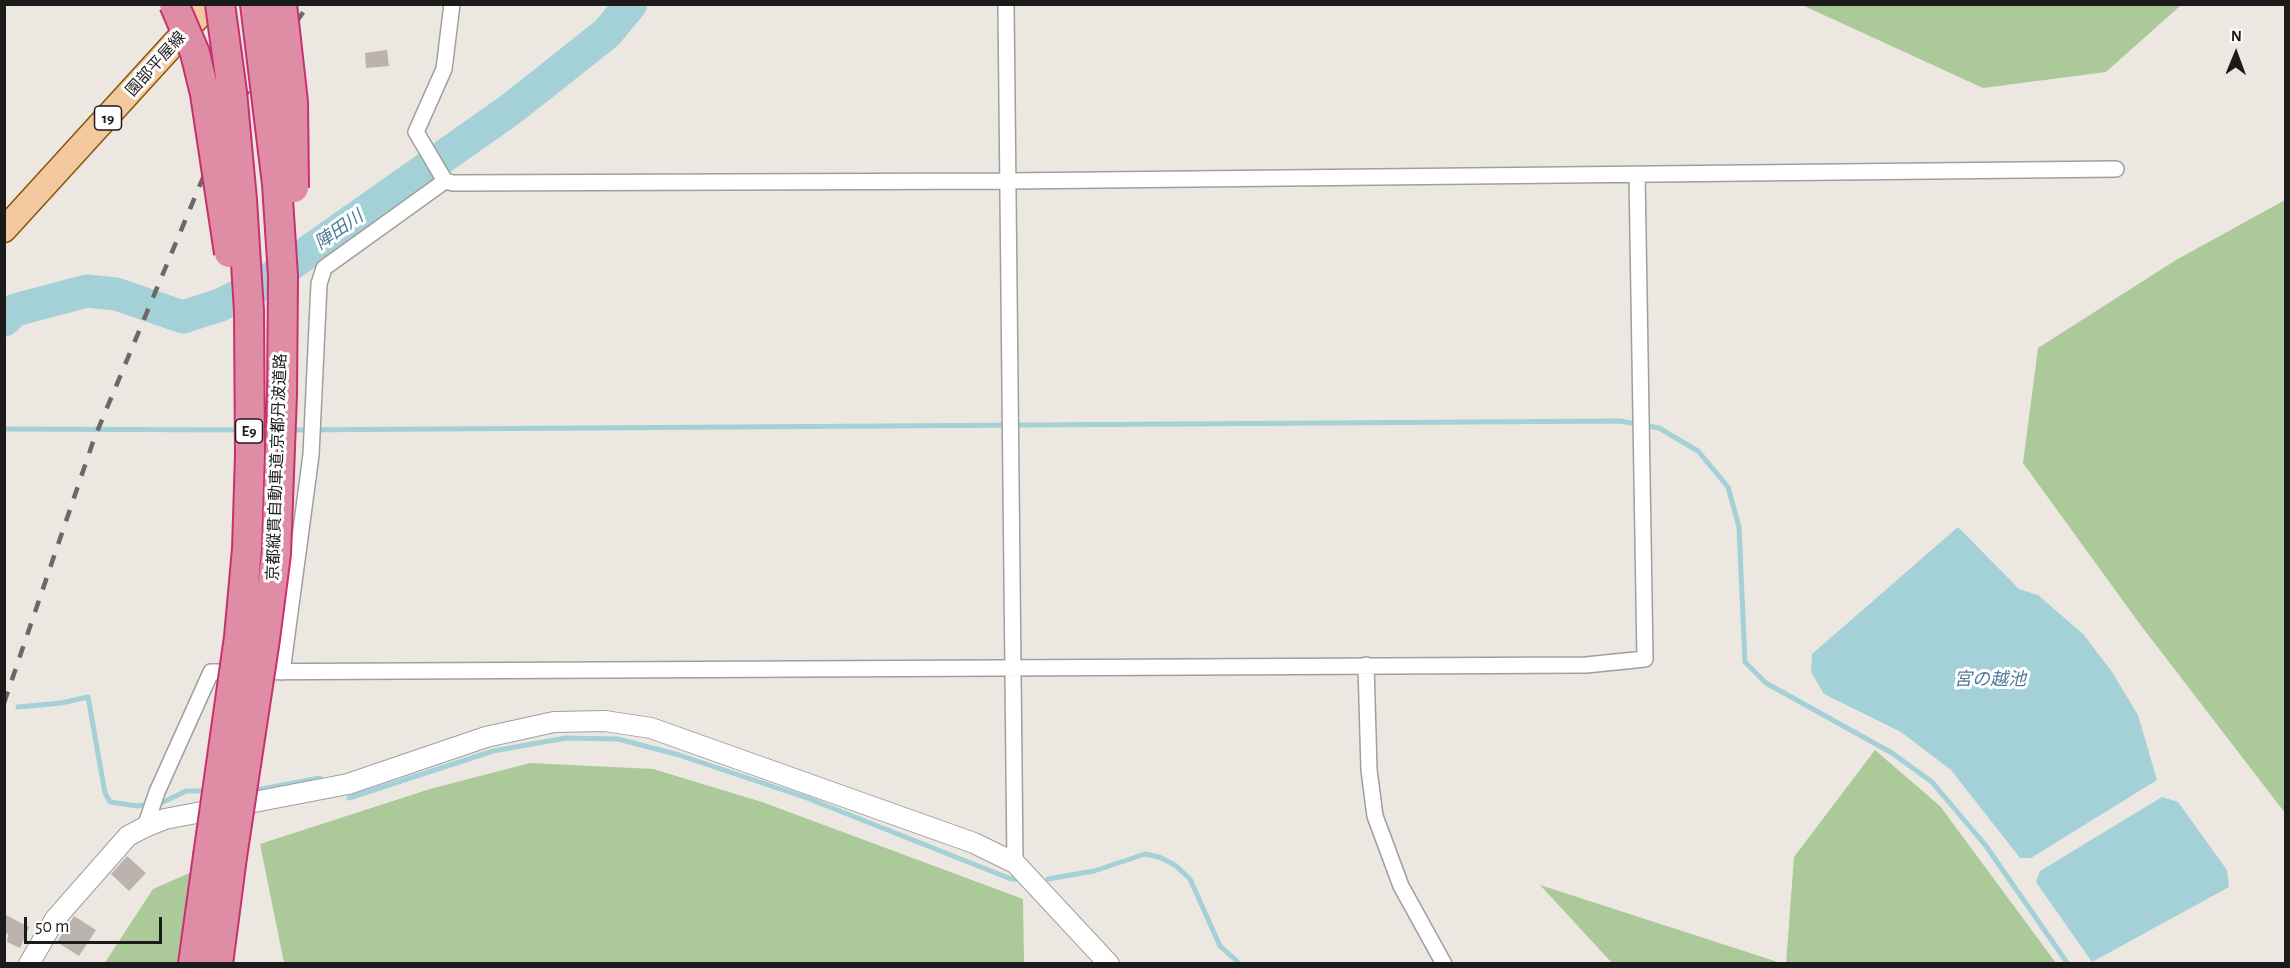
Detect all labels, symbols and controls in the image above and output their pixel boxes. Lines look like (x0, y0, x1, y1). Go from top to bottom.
north arrow (2206, 24, 2266, 84)
street label: 園部平屋線 (122, 28, 190, 100)
text: N (2231, 28, 2242, 44)
road number: 19 (94, 106, 122, 130)
water label: 陣田川 (311, 206, 367, 254)
street label: 京都縦貫自動車道;京都丹波道路 (263, 353, 291, 581)
road number: E9 (236, 419, 262, 443)
water label: 宮の越池 (1954, 669, 2026, 691)
scale bar (27, 905, 165, 943)
text: 50 m (35, 918, 69, 936)

